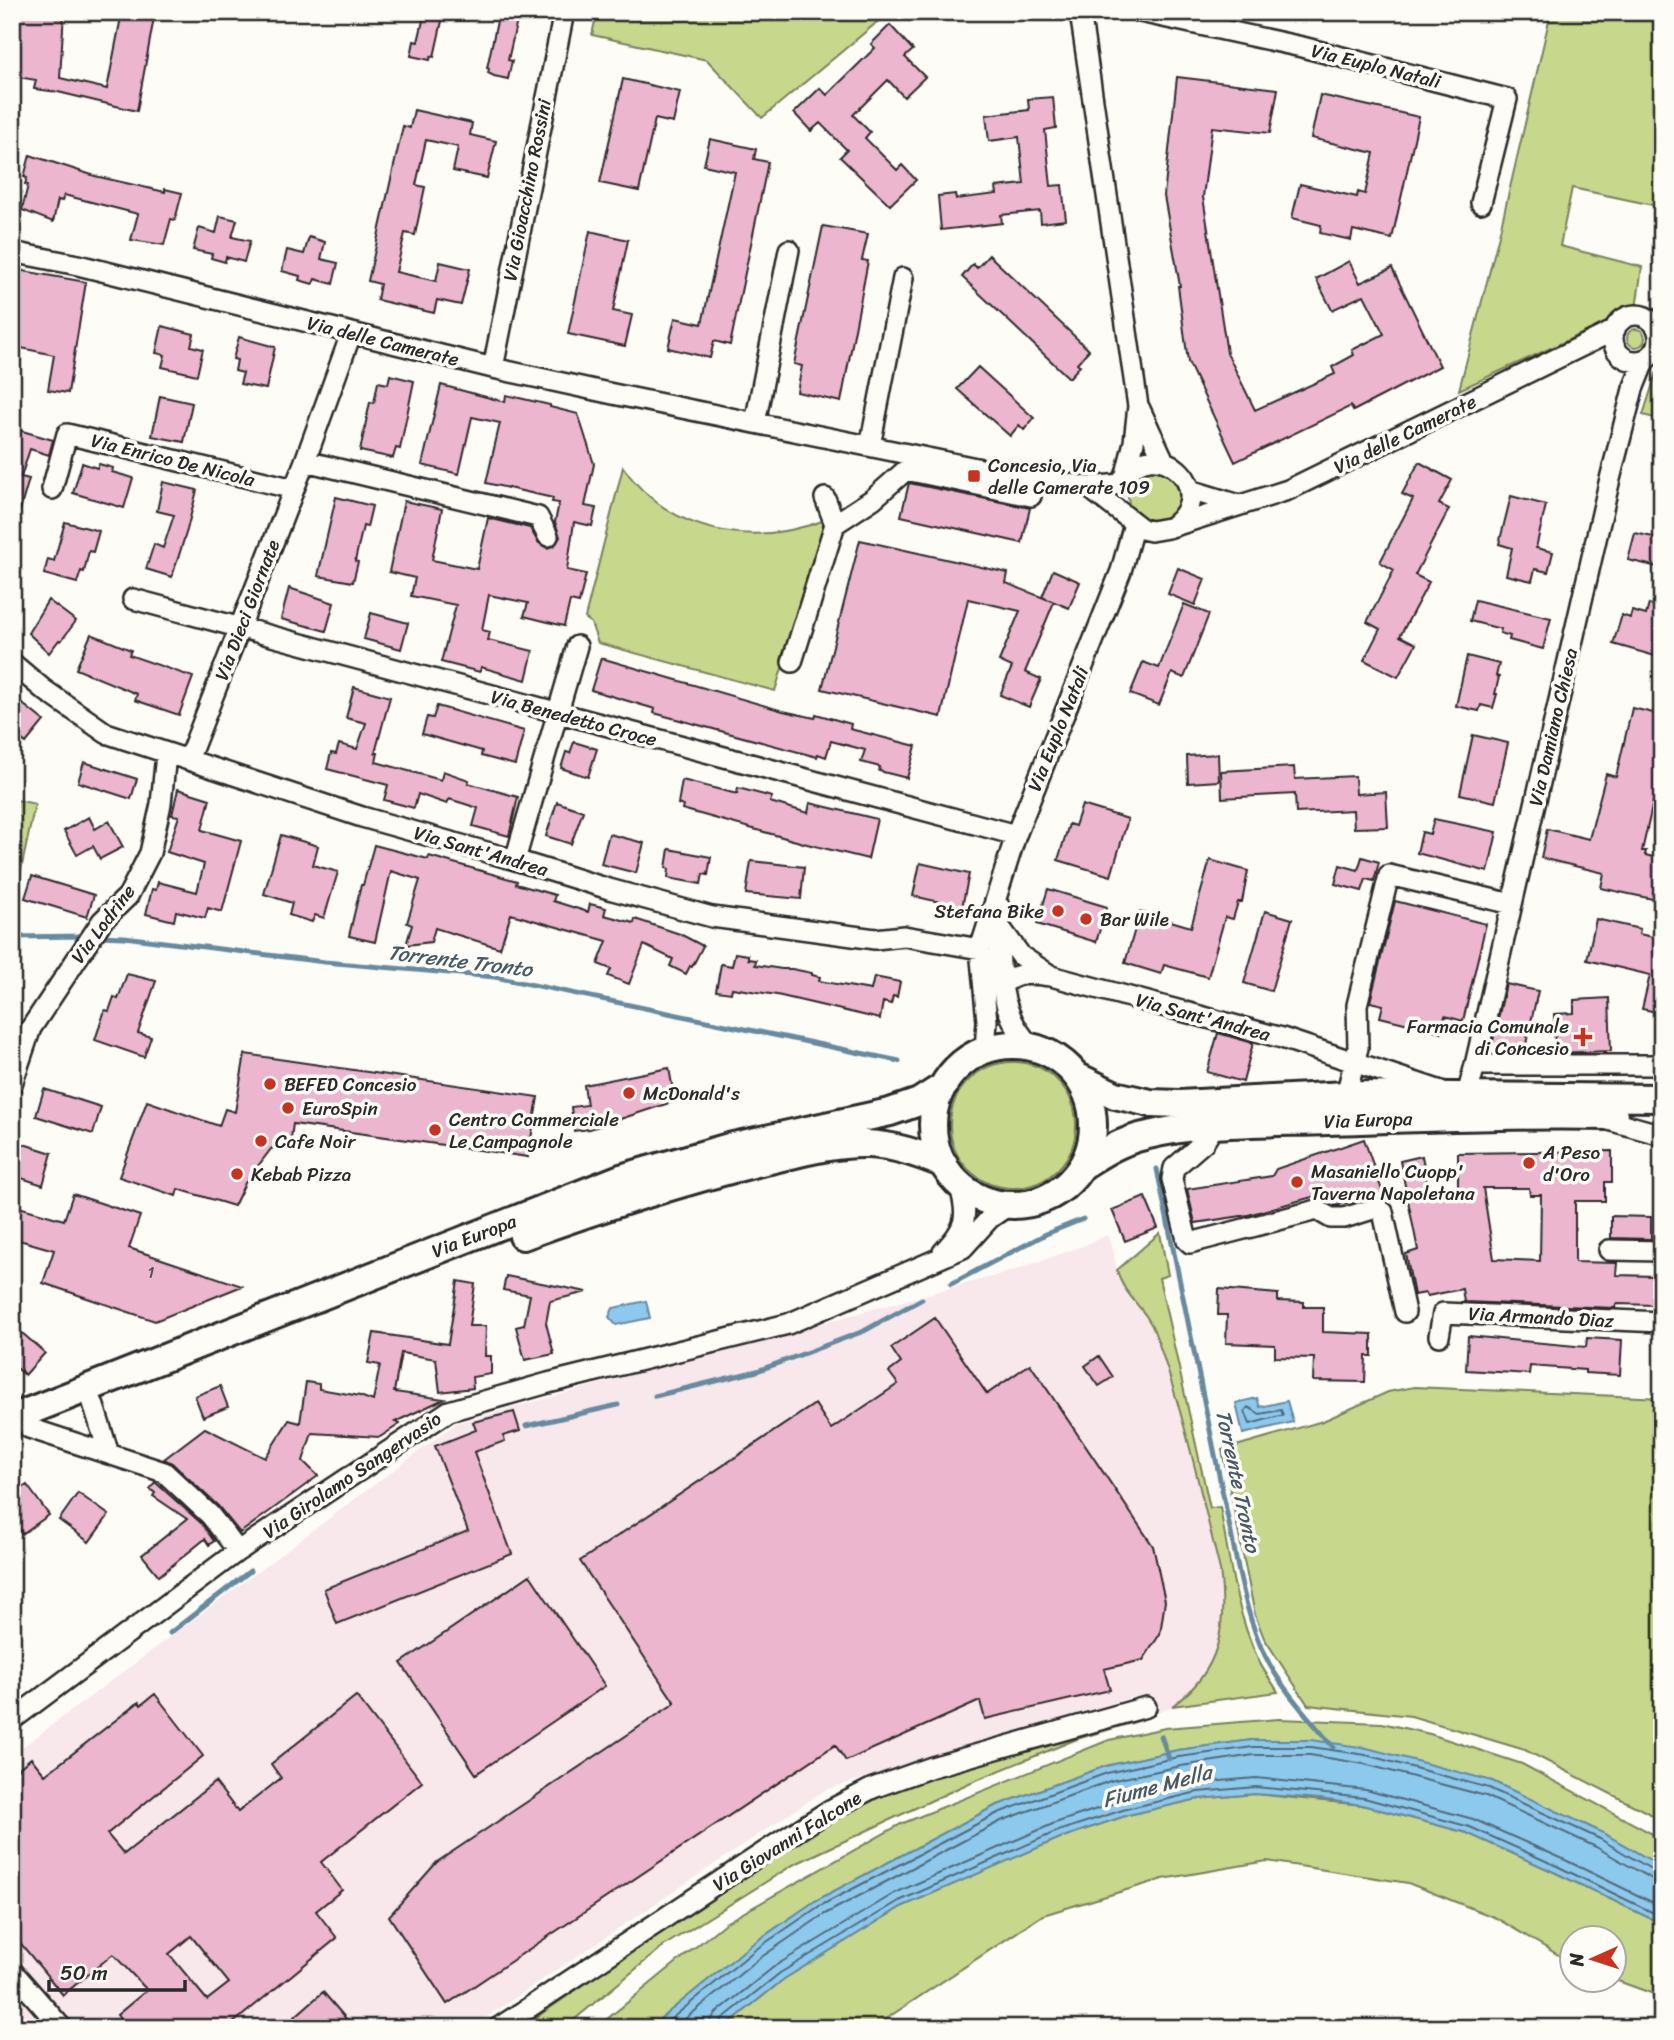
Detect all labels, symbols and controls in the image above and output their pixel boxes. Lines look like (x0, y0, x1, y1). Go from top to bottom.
street label: Via Euplo Natali (1308, 34, 1445, 98)
street label: Via Gioacchino Rossini (493, 95, 561, 284)
street label: Via delle Camerate (304, 306, 463, 376)
street label: Via delle Camerate (1328, 385, 1482, 483)
street label: Via Enrico De Nicola (88, 424, 259, 496)
place label: Concesio, Via delle Camerate 109 (988, 449, 1150, 504)
marker: Concesio, Via delle Camerate 109 (966, 468, 982, 484)
street label: Via Dieci Giornate (205, 535, 289, 685)
street label: Via Damiano Chiesa (1519, 644, 1587, 809)
street label: Via Euplo Natali (1018, 661, 1098, 797)
street label: Via Benedetto Croce (487, 680, 661, 756)
street label: Via Sant'Andrea (410, 816, 552, 886)
street label: Via Lodrine (62, 877, 144, 971)
place label: Stefana Bike (934, 895, 1044, 928)
marker: Stefana Bike (1050, 903, 1066, 919)
place label: Bar Wile (1100, 903, 1169, 936)
marker: Bar Wile (1078, 911, 1094, 927)
water label: Torrente Tronto (386, 933, 536, 989)
street label: Via Sant'Andrea (1132, 983, 1274, 1051)
place label: Farmacia Comunale di Concesio (1407, 1010, 1569, 1065)
marker: Farmacia Comunale di Concesio (1575, 1029, 1591, 1045)
place label: BEFED Concesio (284, 1068, 417, 1101)
marker: BEFED Concesio (262, 1076, 278, 1092)
place label: McDonald's (643, 1077, 740, 1110)
marker: McDonald's (621, 1085, 637, 1101)
place label: EuroSpin (302, 1092, 378, 1125)
marker: EuroSpin (280, 1100, 296, 1116)
street label: Via Europa (1323, 1102, 1413, 1138)
place label: Centro Commerciale Le Campagnole (449, 1103, 619, 1158)
marker: Centro Commerciale Le Campagnole (427, 1122, 443, 1138)
place label: Cafe Noir (275, 1125, 357, 1158)
marker: Cafe Noir (253, 1133, 269, 1149)
place label: A Peso d'Oro (1542, 1136, 1600, 1191)
place label: Masaniello Cuopp' Taverna Napoletana (1311, 1155, 1475, 1210)
marker: A Peso d'Oro (1521, 1155, 1537, 1171)
place label: Kebab Pizza (251, 1158, 352, 1191)
marker: Kebab Pizza (229, 1166, 245, 1182)
marker: Masaniello Cuopp' Taverna Napoletana (1289, 1174, 1305, 1190)
street label: Via Europa (427, 1205, 522, 1267)
house number: 1 (148, 1258, 155, 1287)
street label: Via Armando Diaz (1467, 1297, 1615, 1337)
street label: Via Girolamo Sangervasio (256, 1402, 449, 1547)
water label: Torrente Tronto (1204, 1406, 1272, 1557)
water label: Fiume Mella (1098, 1753, 1218, 1819)
street label: Via Giovanni Falcone (706, 1782, 868, 1900)
north arrow (1558, 1924, 1628, 1994)
scale bar (49, 1949, 186, 1993)
text: N (1560, 1952, 1593, 1968)
text: 50 m (60, 1954, 108, 1992)

